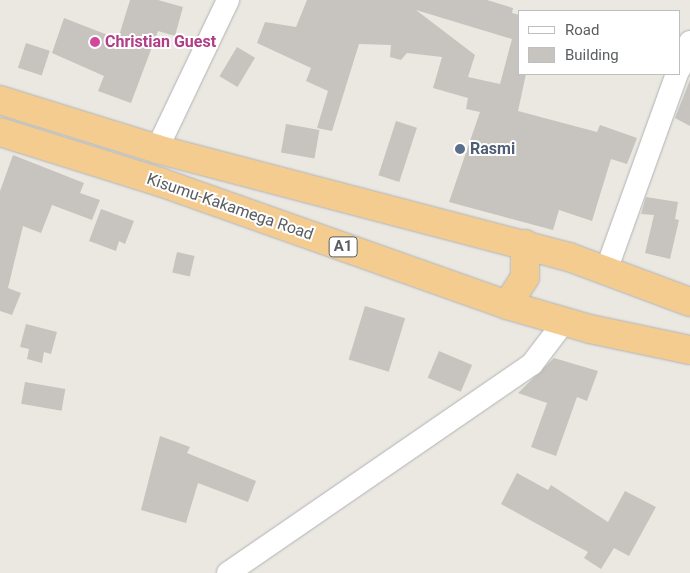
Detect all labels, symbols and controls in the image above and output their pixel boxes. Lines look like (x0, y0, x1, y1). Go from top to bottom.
legend (518, 10, 680, 75)
text: Road (565, 21, 599, 39)
place label: Christian Guest (105, 32, 216, 52)
marker: Christian Guest (89, 36, 101, 48)
text: Building (565, 46, 619, 64)
place label: Rasmi (470, 139, 515, 159)
marker: Rasmi (454, 143, 466, 155)
street label: Kisumu-Kakamega Road (144, 169, 316, 245)
road number: A1 (328, 234, 358, 260)

